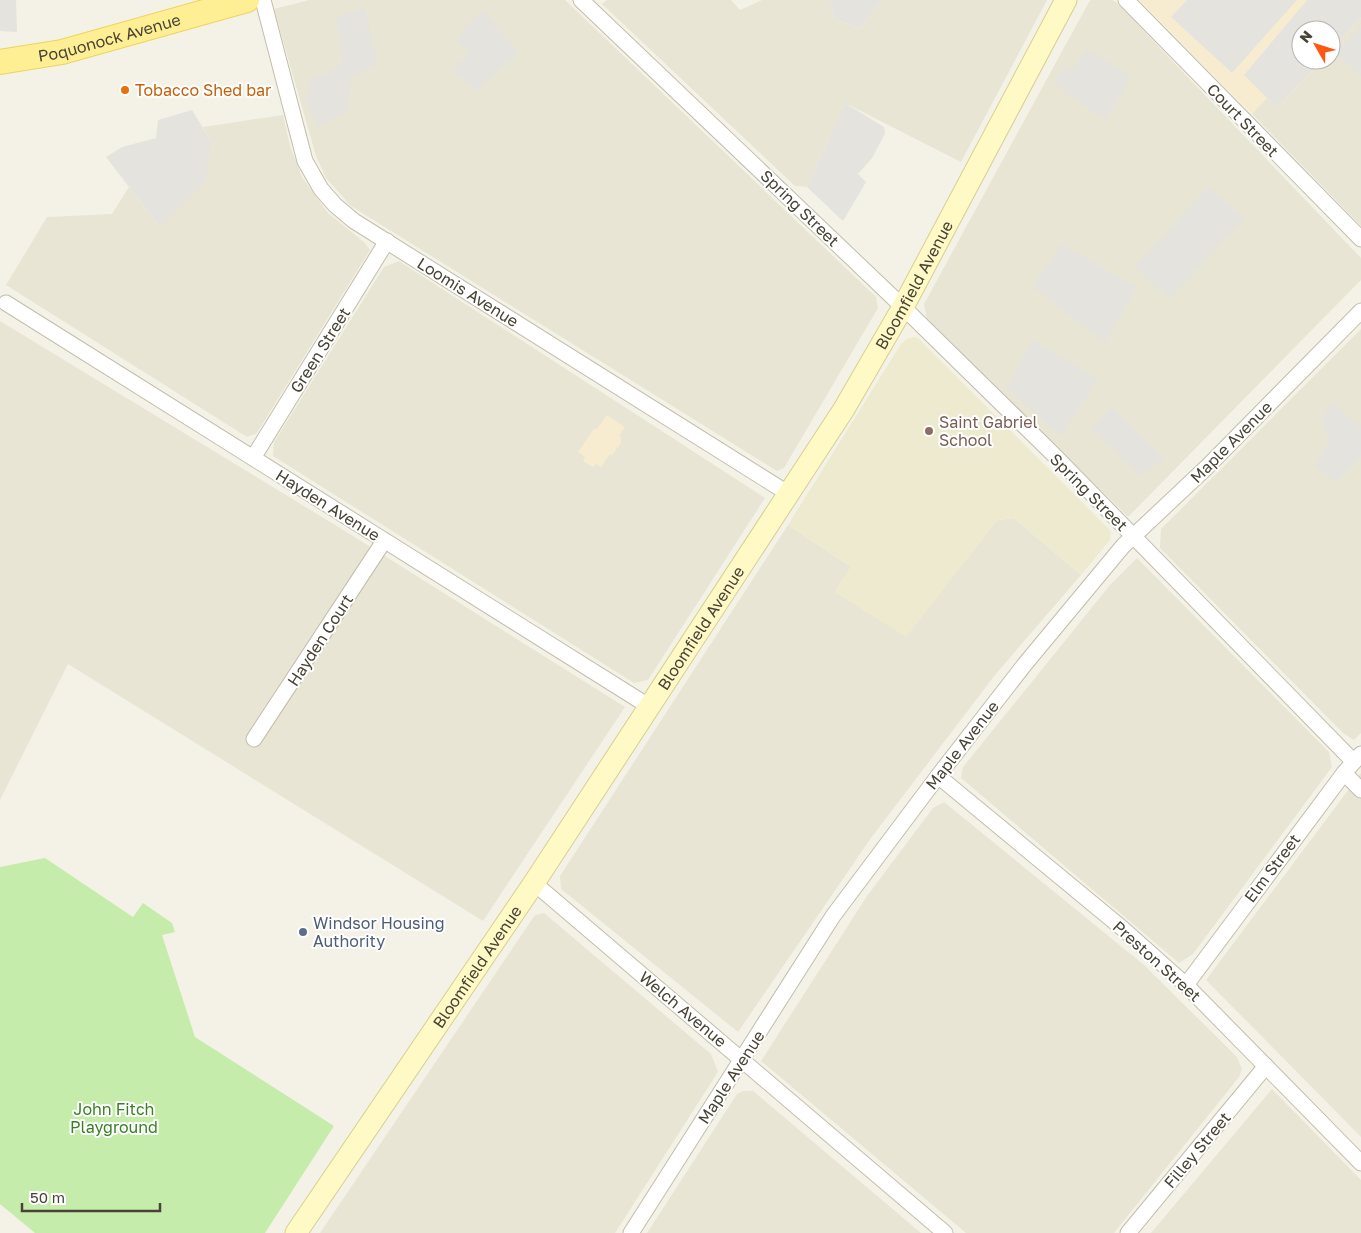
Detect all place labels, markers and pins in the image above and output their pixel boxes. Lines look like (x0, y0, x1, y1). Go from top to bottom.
place label: Tobacco Shed bar (135, 80, 271, 100)
marker: Tobacco Shed bar (119, 84, 131, 96)
place label: Saint Gabriel School (939, 412, 1038, 450)
marker: Saint Gabriel School (923, 425, 935, 437)
place label: Windsor Housing Authority (313, 913, 445, 951)
marker: Windsor Housing Authority (297, 926, 309, 938)

